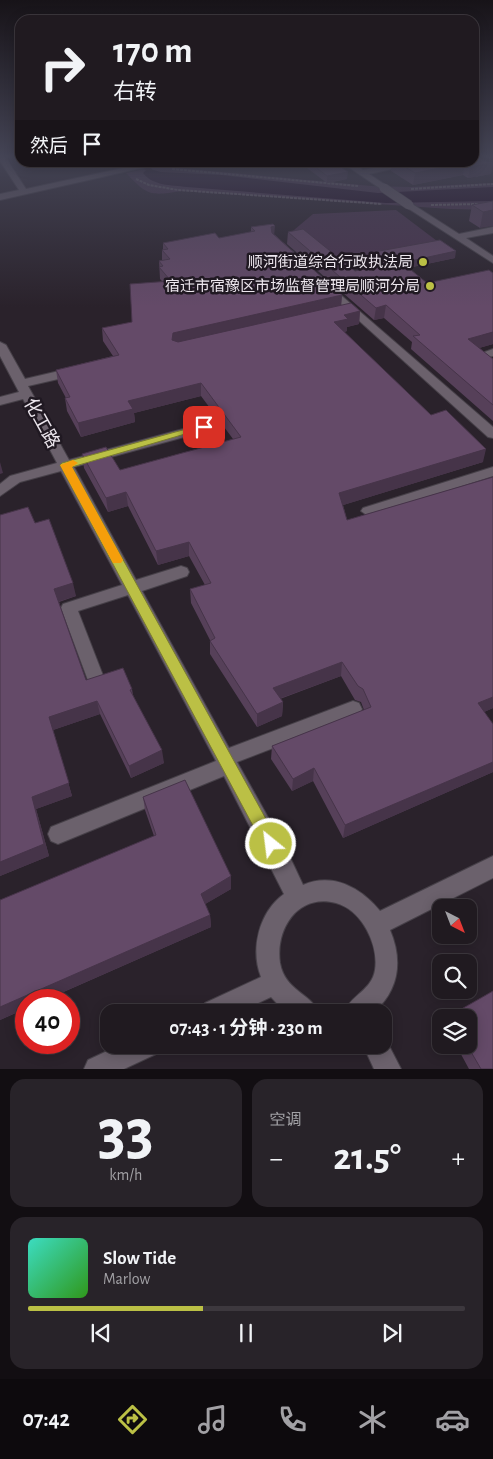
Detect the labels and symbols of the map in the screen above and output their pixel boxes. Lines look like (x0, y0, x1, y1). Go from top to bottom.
place label: 顺河街道综合行政执法局 (248, 253, 413, 270)
marker: 顺河街道综合行政执法局 (417, 256, 429, 268)
place label: 宿迁市宿豫区市场监督管理局顺河分局 (165, 278, 420, 294)
marker: 宿迁市宿豫区市场监督管理局顺河分局 (424, 280, 436, 292)
street label: 化工路 (20, 395, 64, 451)
pin (183, 406, 225, 448)
position arrow (244, 817, 296, 869)
north arrow (432, 899, 478, 944)
speed limit sign: 40 (15, 989, 80, 1054)

